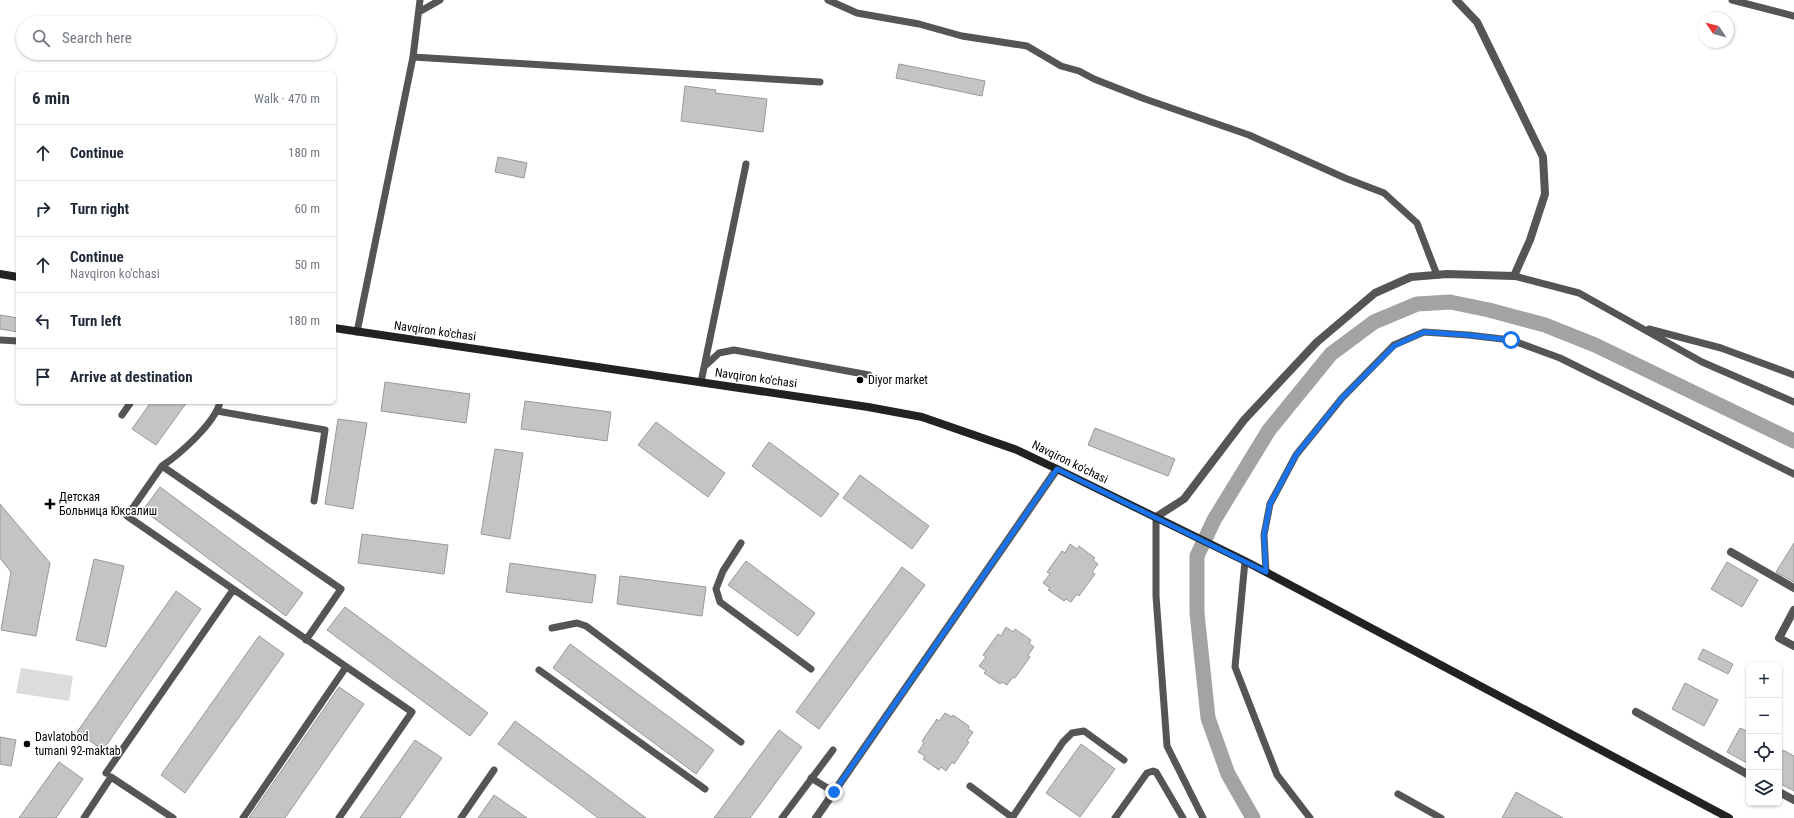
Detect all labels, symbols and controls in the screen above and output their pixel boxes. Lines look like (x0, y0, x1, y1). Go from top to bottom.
north arrow (1698, 12, 1734, 48)
search box (16, 16, 336, 60)
icon: search (30, 27, 52, 49)
text: Search here (62, 29, 132, 47)
text: 6 min (32, 88, 70, 108)
text: Walk · 470 m (254, 91, 320, 106)
icon: ahead (32, 142, 54, 164)
text: Continue (70, 144, 124, 162)
text: 180 m (288, 145, 320, 160)
icon: right (32, 198, 54, 220)
text: Turn right (70, 200, 129, 218)
text: 60 m (294, 201, 320, 216)
text: Continue (70, 248, 124, 266)
icon: ahead (32, 254, 54, 276)
text: 50 m (294, 257, 320, 272)
text: Navqiron ko'chasi (70, 266, 160, 281)
icon: left (32, 310, 54, 332)
text: Turn left (70, 312, 121, 330)
text: 180 m (288, 313, 320, 328)
street label: Navqiron ko'chasi (393, 318, 477, 344)
route start (1502, 331, 1520, 349)
street label: Navqiron ko'chasi (714, 365, 798, 391)
icon: arrive (32, 366, 54, 388)
text: Arrive at destination (70, 368, 193, 386)
place label: Diyor market (868, 373, 928, 387)
marker: Diyor market (855, 375, 865, 385)
street label: Navqiron ko'chasi (1030, 438, 1110, 486)
place label: Детская Больница Юксалиш (59, 490, 157, 518)
marker: Детская Больница Юксалиш (44, 498, 56, 510)
map controls (1746, 662, 1782, 806)
button: + (1746, 662, 1782, 698)
button: − (1746, 698, 1782, 734)
place label: Davlatobod tumani 92-maktab (35, 730, 121, 758)
button: locate (1746, 734, 1782, 770)
marker: Davlatobod tumani 92-maktab (22, 739, 32, 749)
button: layers (1746, 770, 1782, 806)
route end (825, 783, 843, 801)

